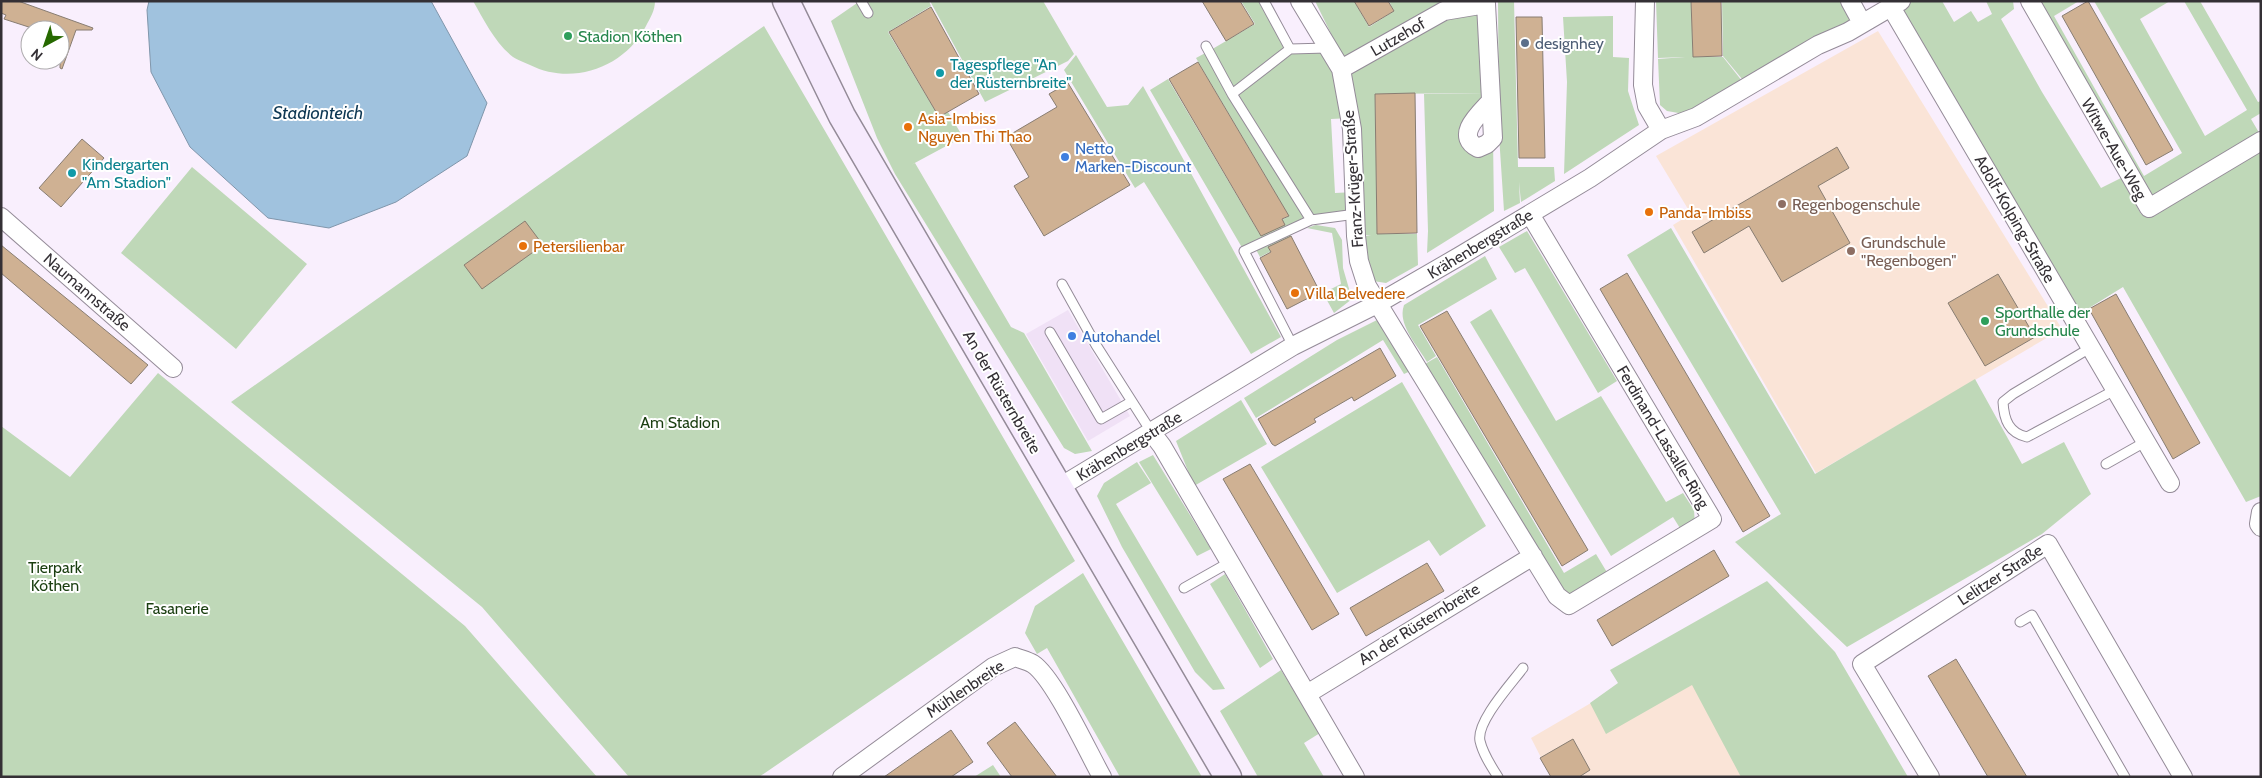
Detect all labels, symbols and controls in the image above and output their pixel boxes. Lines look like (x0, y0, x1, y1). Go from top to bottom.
street label: Lutzehof (1367, 13, 1429, 60)
north arrow (20, 20, 70, 70)
place label: Stadion Köthen (578, 27, 682, 46)
marker: Stadion Köthen (562, 30, 574, 42)
place label: designhey (1535, 34, 1604, 53)
marker: designhey (1519, 37, 1531, 49)
text: N (27, 45, 46, 65)
place label: Tagespflege "An der Rüsternbreite" (950, 55, 1071, 92)
marker: Tagespflege "An der Rüsternbreite" (934, 67, 946, 79)
street label: Witwe-Aue-Weg (2077, 95, 2151, 204)
water label: Stadionteich (273, 102, 363, 124)
place label: Asia-Imbiss Nguyen Thi Thao (918, 109, 1032, 146)
street label: Franz-Krüger-Straße (1339, 110, 1367, 248)
marker: Asia-Imbiss Nguyen Thi Thao (902, 121, 914, 133)
place label: Netto Marken-Discount (1075, 139, 1192, 176)
marker: Netto Marken-Discount (1059, 151, 1071, 163)
street label: Adolf-Kolping-Straße (1971, 152, 2059, 286)
place label: Kindergarten "Am Stadion" (82, 155, 171, 192)
marker: Kindergarten "Am Stadion" (66, 167, 78, 179)
place label: Regenbogenschule (1792, 195, 1920, 214)
marker: Regenbogenschule (1776, 198, 1788, 210)
place label: Panda-Imbiss (1659, 203, 1752, 222)
street label: Krähenbergstraße (1424, 205, 1536, 283)
marker: Panda-Imbiss (1643, 206, 1655, 218)
place label: Grundschule "Regenbogen" (1861, 233, 1956, 270)
place label: Petersilienbar (533, 237, 626, 256)
marker: Petersilienbar (517, 240, 529, 252)
marker: Grundschule "Regenbogen" (1845, 245, 1857, 257)
street label: Naumannstraße (40, 249, 134, 335)
place label: Villa Belvedere (1305, 284, 1405, 303)
marker: Villa Belvedere (1289, 287, 1301, 299)
place label: Sporthalle der Grundschule (1995, 303, 2091, 340)
marker: Sporthalle der Grundschule (1979, 315, 1991, 327)
street label: An der Rüsternbreite (959, 327, 1045, 457)
place label: Autohandel (1082, 327, 1161, 346)
marker: Autohandel (1066, 330, 1078, 342)
street label: Ferdinand-Lassalle-Ring (1613, 362, 1714, 513)
street label: Krähenbergstraße (1073, 407, 1185, 485)
park label: Am Stadion (640, 413, 720, 432)
street label: Lelitzer Straße (1954, 541, 2046, 609)
park label: Tierpark Köthen (28, 558, 83, 595)
street label: An der Rüsternbreite (1355, 579, 1483, 669)
park label: Fasanerie (145, 599, 209, 618)
street label: Mühlenbreite (923, 656, 1007, 722)

